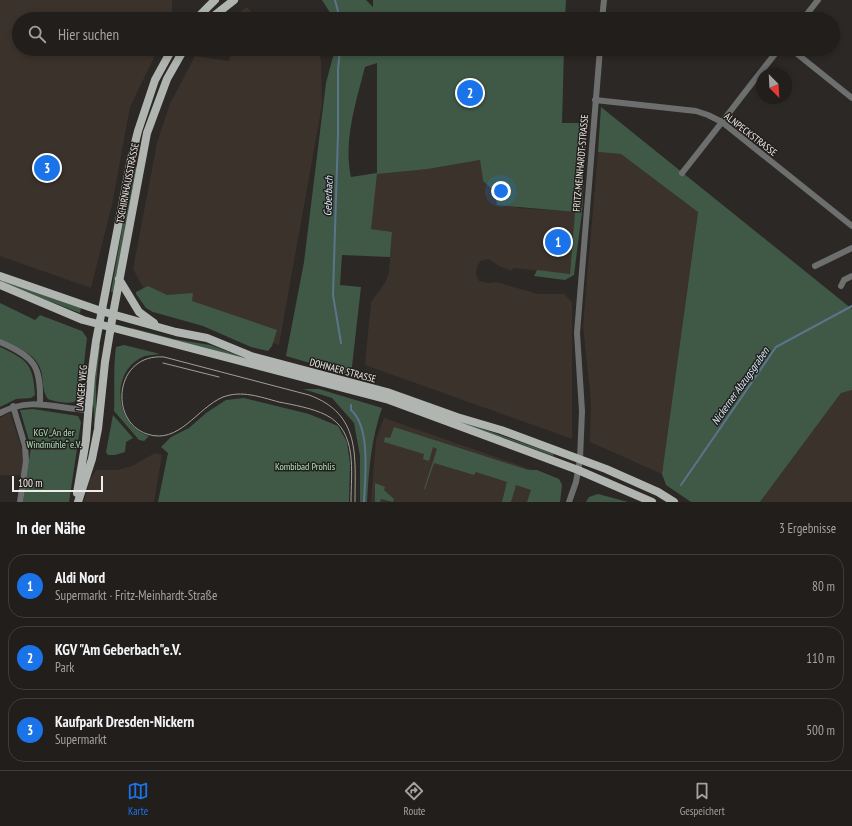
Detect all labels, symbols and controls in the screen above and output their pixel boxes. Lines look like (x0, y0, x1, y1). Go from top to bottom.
search box (12, 12, 840, 56)
icon: search (26, 23, 48, 45)
text: Hier suchen (58, 25, 119, 44)
north arrow (756, 68, 792, 104)
pin: 2 (457, 78, 483, 108)
street label: ALNPECKSTRASSE (722, 110, 780, 159)
street label: FRITZ-MEINHARDT-STRASSE (570, 114, 591, 212)
street label: TSCHIRNHAUSSTRASSE (113, 142, 142, 224)
pin: 3 (34, 153, 60, 183)
water label: Geberbach (320, 175, 336, 216)
your location (491, 181, 511, 201)
pin: 1 (545, 227, 571, 257)
water label: Nickerner Abzugsgraben (708, 343, 773, 428)
street label: DOHNAER STRASSE (308, 355, 378, 386)
street label: LANGER WEG (73, 364, 90, 412)
park label: KGV „An der Windmühle“ e.V. (27, 426, 82, 451)
park label: Kombibad Prohlis (275, 460, 336, 473)
scale bar (12, 474, 103, 493)
text: 100 m (18, 476, 42, 490)
text: In der Nähe (16, 517, 86, 539)
text: 3 Ergebnisse (779, 520, 836, 537)
text: Aldi Nord (55, 568, 105, 587)
text: 1 (27, 578, 33, 595)
text: 80 m (812, 578, 835, 595)
text: Supermarkt · Fritz-Meinhardt-Straße (55, 587, 217, 604)
text: KGV "Am Geberbach"e.V. (55, 640, 181, 659)
text: 2 (27, 650, 33, 667)
text: 110 m (806, 650, 835, 667)
text: Park (55, 659, 74, 676)
text: Kaufpark Dresden-Nickern (55, 712, 194, 731)
text: 3 (27, 722, 33, 739)
text: 500 m (806, 722, 835, 739)
text: Supermarkt (55, 731, 107, 748)
tab: Karte (127, 780, 149, 818)
tab: Route (403, 780, 425, 818)
tab: Gespeichert (680, 780, 725, 818)

